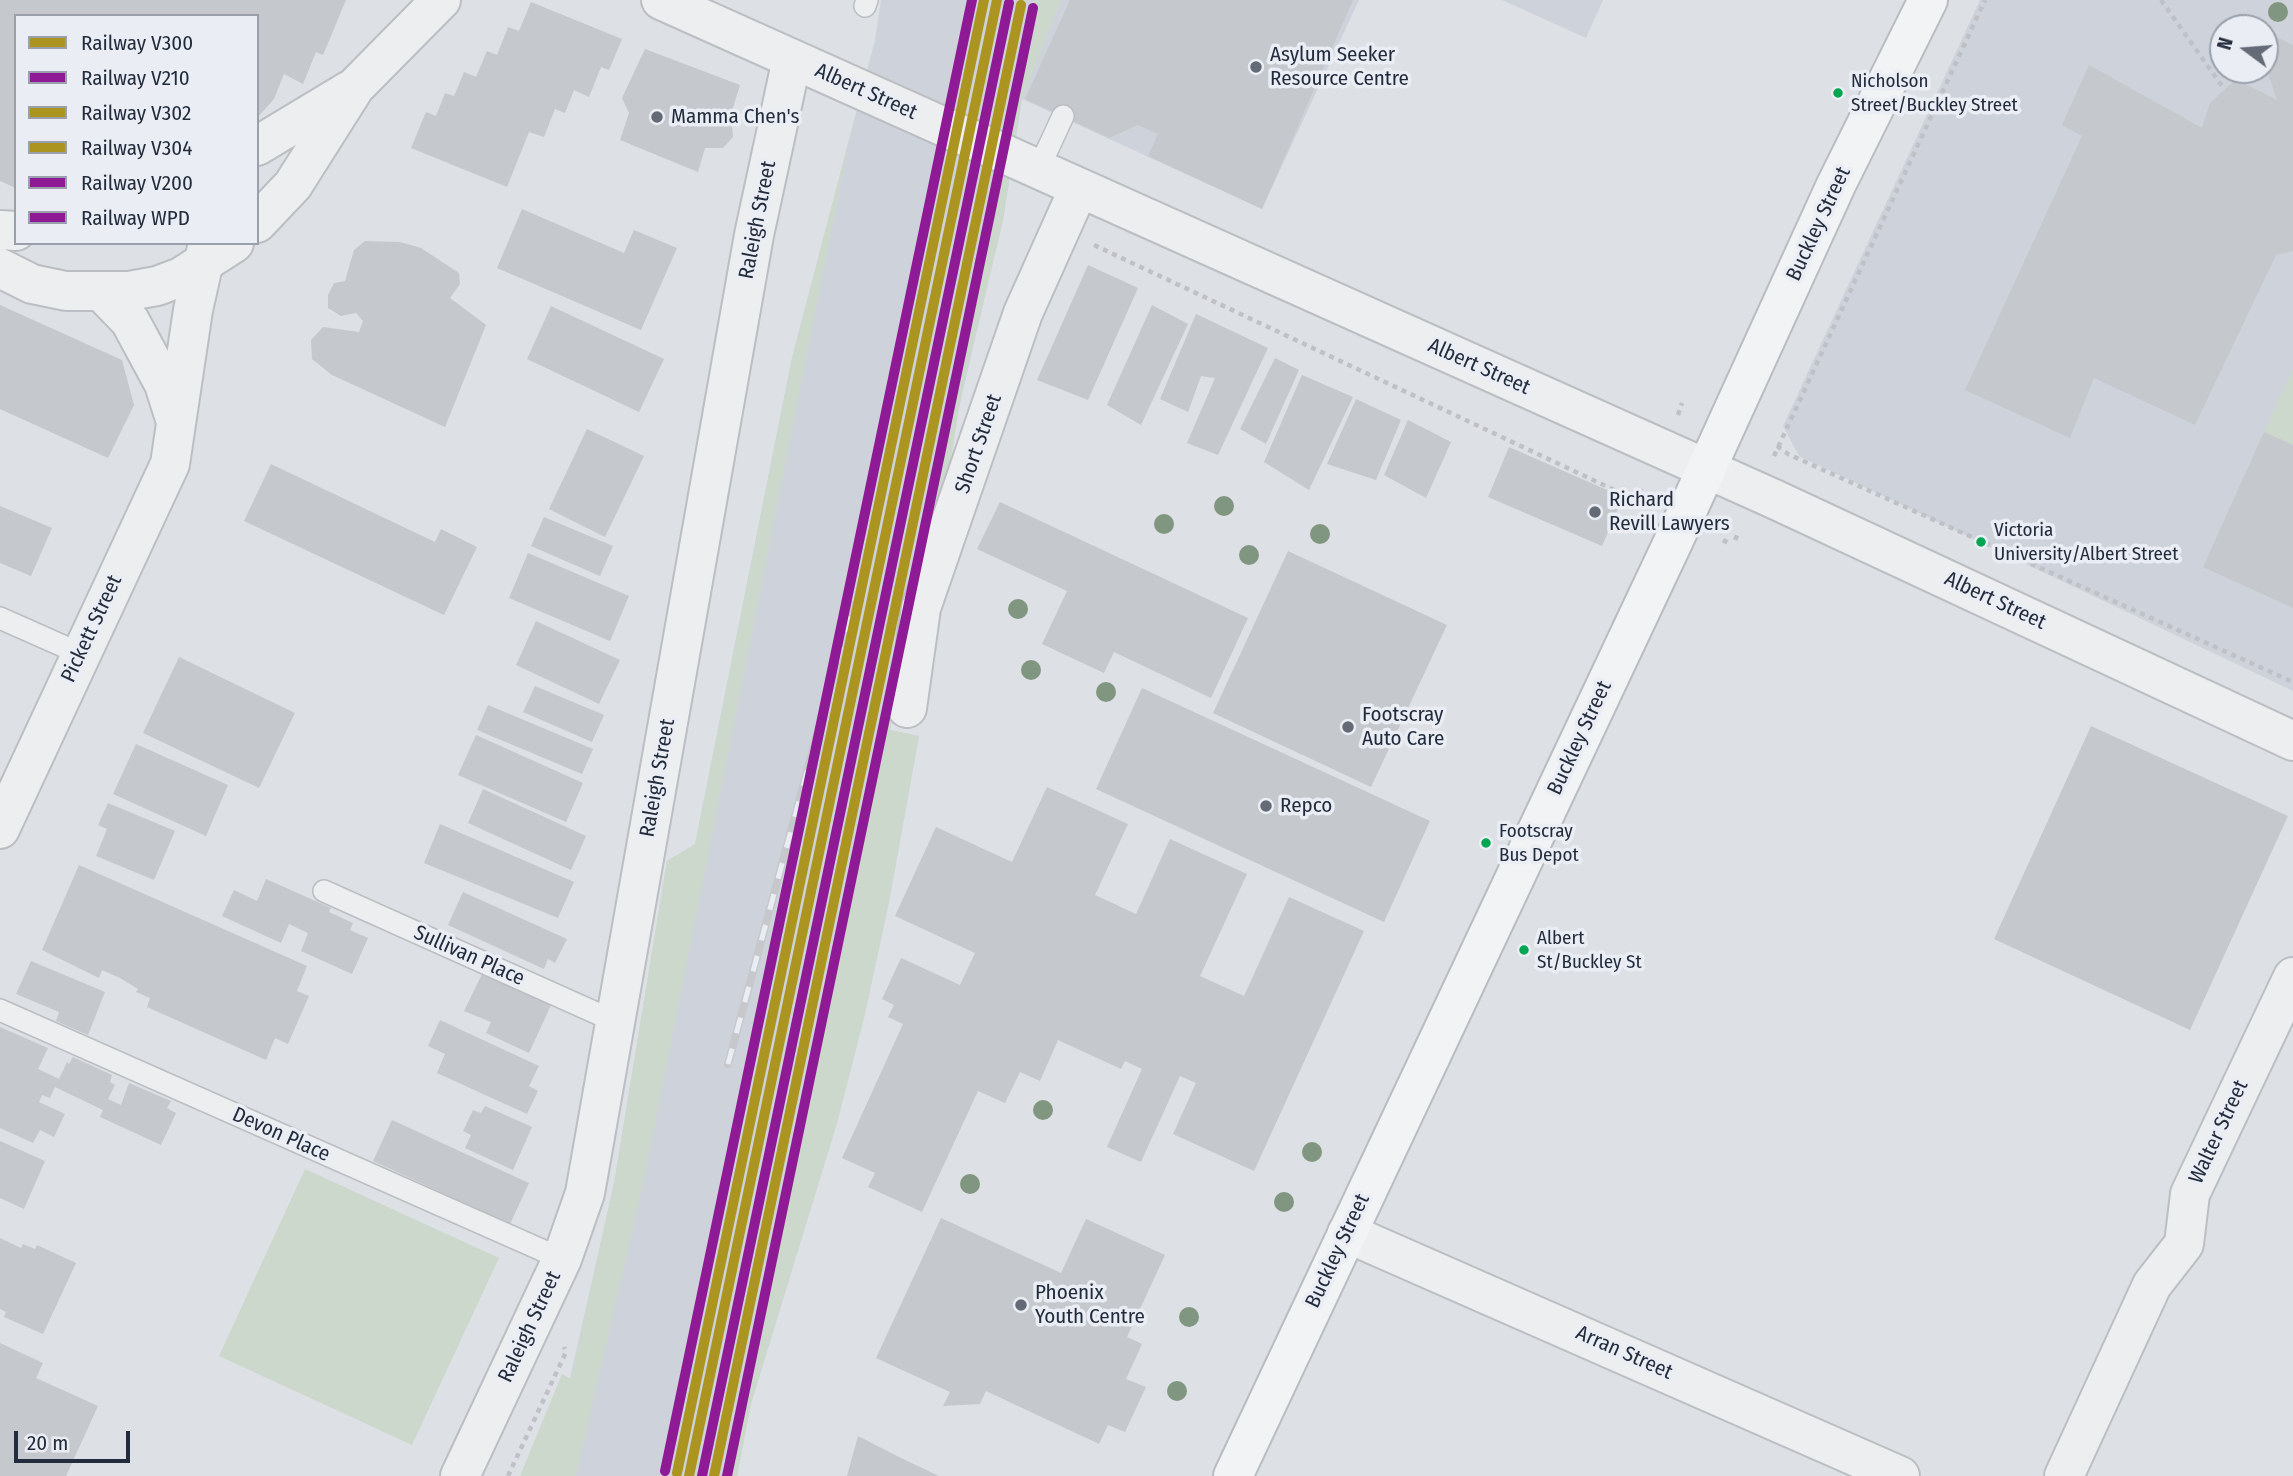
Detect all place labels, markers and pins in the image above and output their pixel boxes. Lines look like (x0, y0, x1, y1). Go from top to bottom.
place label: Asylum Seeker Resource Centre (1270, 42, 1409, 92)
marker: Asylum Seeker Resource Centre (1248, 59, 1264, 75)
place label: Nicholson Street/Buckley Street (1851, 71, 2018, 115)
marker: Nicholson Street/Buckley Street (1831, 86, 1845, 100)
place label: Mamma Chen's (671, 104, 799, 130)
marker: Mamma Chen's (649, 109, 665, 125)
place label: Richard Revill Lawyers (1609, 487, 1730, 537)
marker: Richard Revill Lawyers (1587, 504, 1603, 520)
place label: Victoria University/Albert Street (1994, 520, 2178, 564)
marker: Victoria University/Albert Street (1974, 535, 1988, 549)
place label: Footscray Auto Care (1362, 702, 1444, 752)
marker: Footscray Auto Care (1340, 719, 1356, 735)
place label: Repco (1280, 793, 1332, 819)
marker: Repco (1258, 798, 1274, 814)
place label: Footscray Bus Depot (1499, 821, 1579, 865)
marker: Footscray Bus Depot (1479, 836, 1493, 850)
place label: Albert St/Buckley St (1537, 928, 1642, 972)
marker: Albert St/Buckley St (1517, 943, 1531, 957)
place label: Phoenix Youth Centre (1035, 1280, 1145, 1330)
marker: Phoenix Youth Centre (1013, 1297, 1029, 1313)

